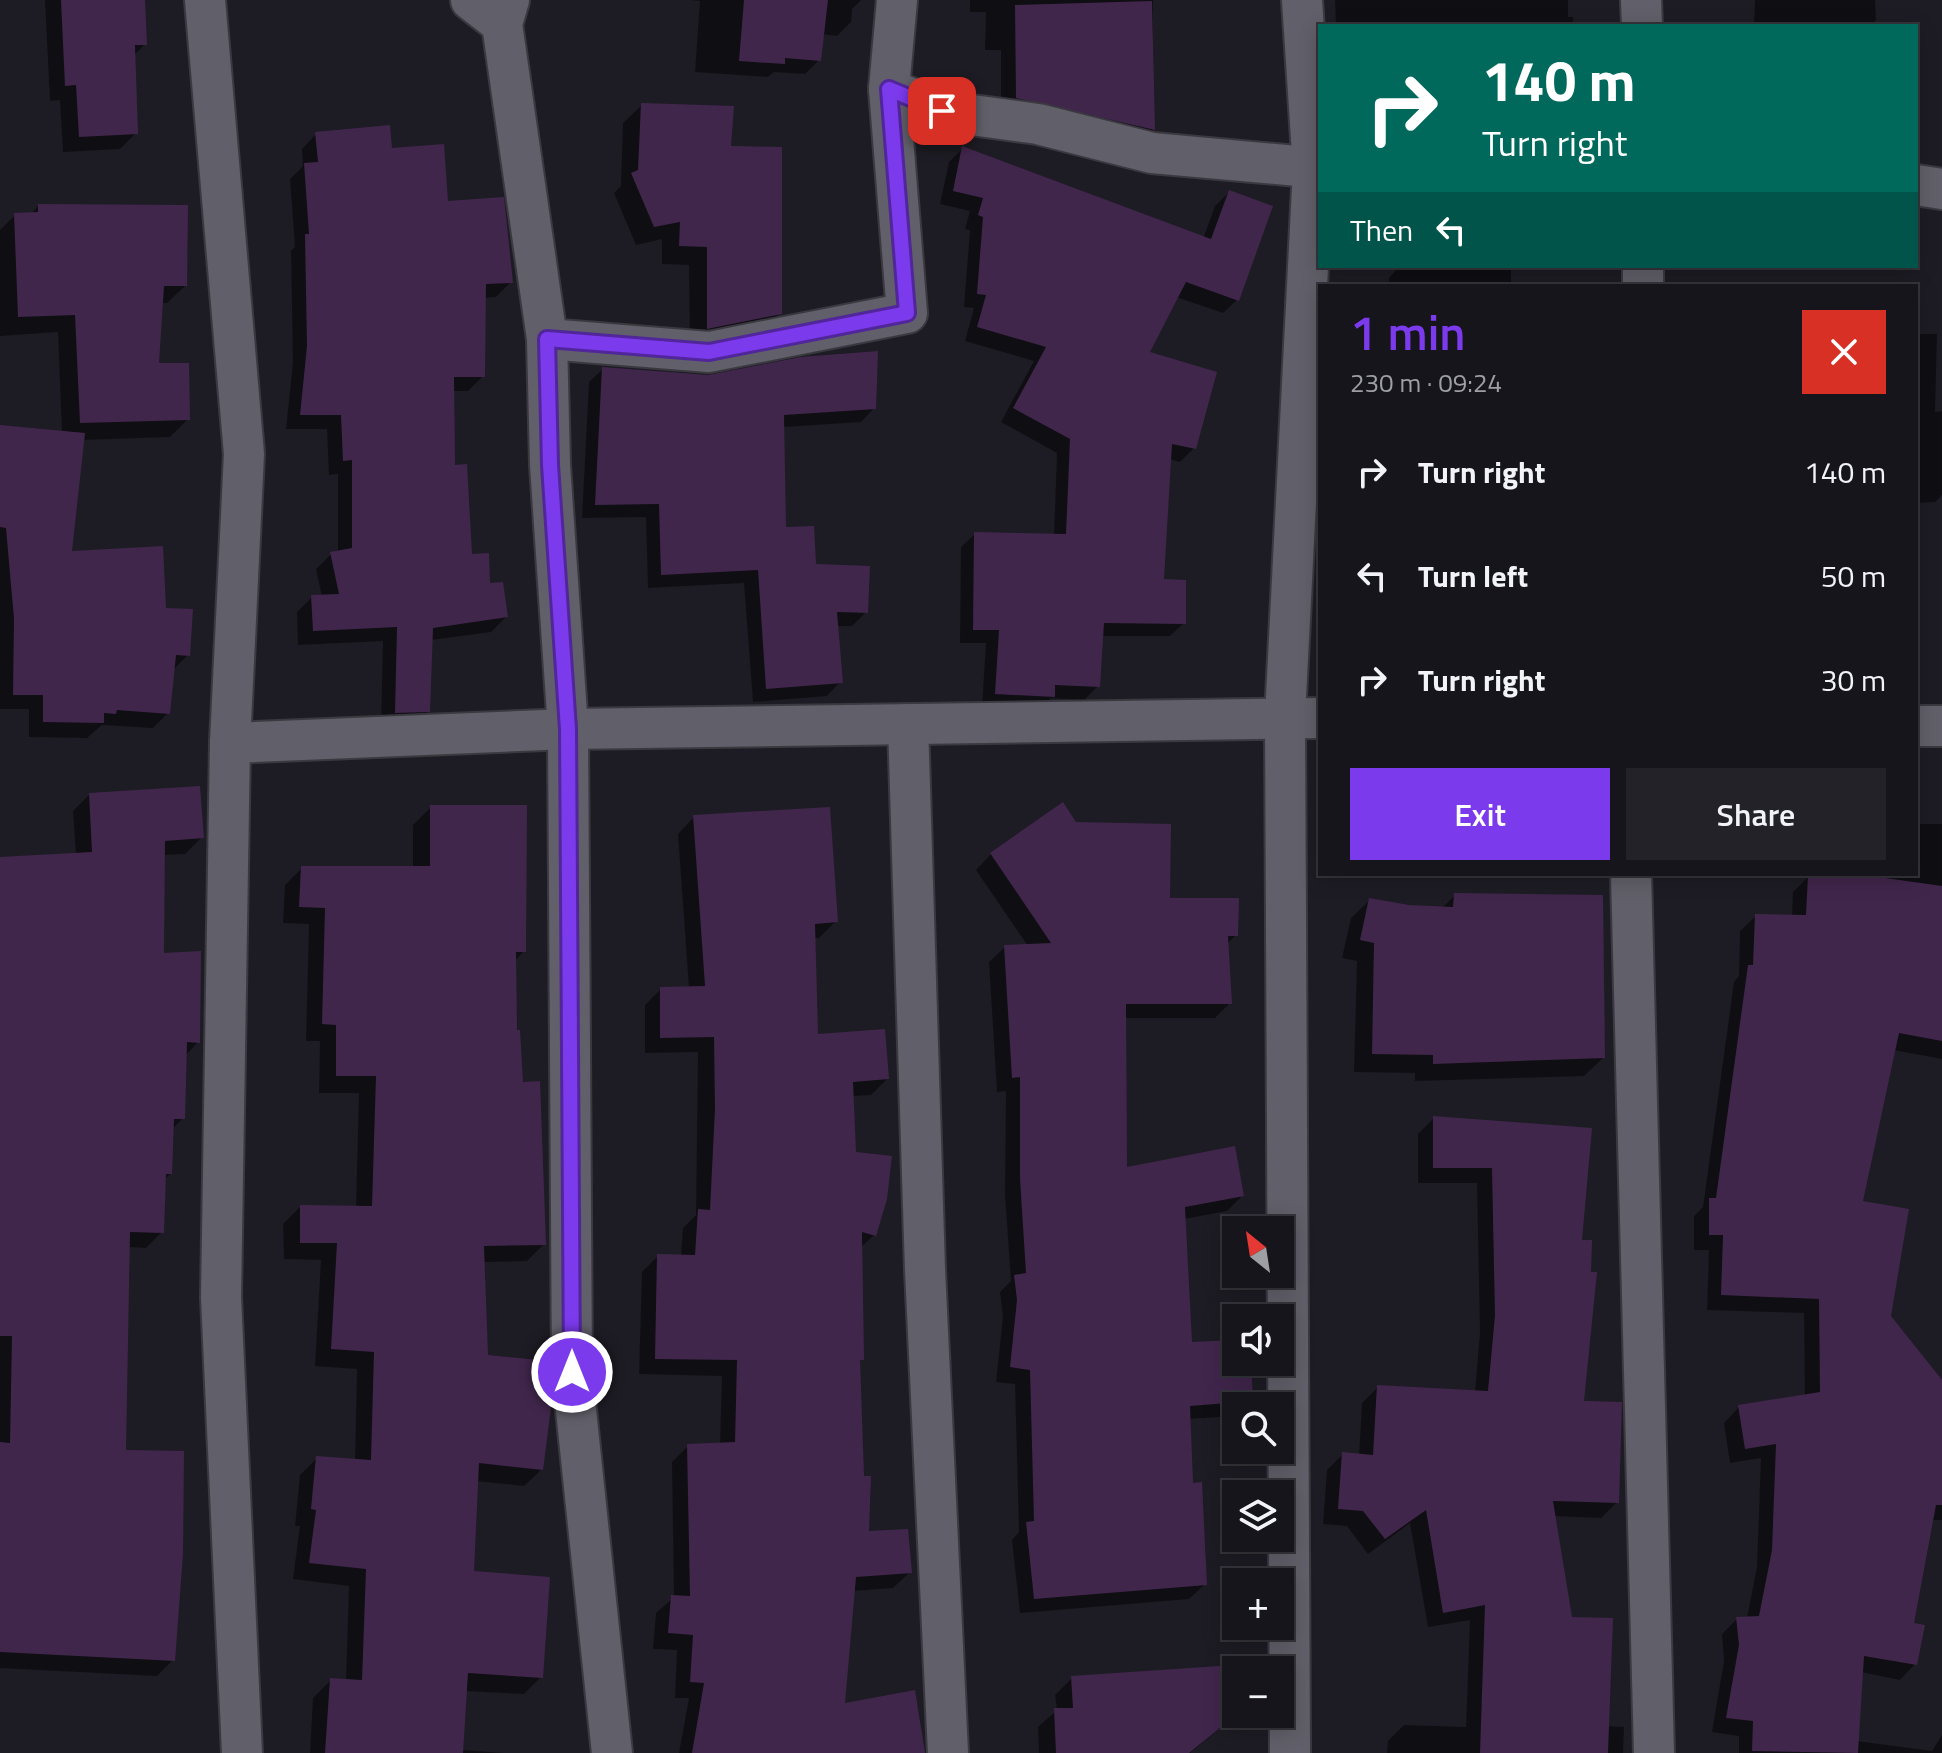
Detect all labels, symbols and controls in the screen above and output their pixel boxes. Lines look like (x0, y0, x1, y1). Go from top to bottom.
text: 140 m (1482, 38, 1635, 123)
icon: right (1350, 56, 1454, 160)
pin (908, 77, 976, 145)
icon: arrive (920, 89, 964, 133)
text: Turn right (1482, 115, 1627, 170)
text: Then (1350, 207, 1413, 253)
icon: left (1429, 208, 1473, 252)
text: 1 min (1350, 296, 1465, 369)
button: close (1802, 310, 1886, 394)
text: 230 m · 09:24 (1350, 363, 1502, 402)
text: Turn right (1418, 449, 1546, 495)
text: 140 m (1804, 449, 1886, 495)
icon: right (1350, 450, 1394, 494)
text: Turn left (1418, 553, 1528, 599)
text: 50 m (1821, 553, 1886, 599)
icon: left (1350, 554, 1394, 598)
text: Turn right (1418, 657, 1546, 703)
text: 30 m (1821, 657, 1886, 703)
icon: right (1350, 658, 1394, 702)
button: Exit (1350, 768, 1610, 860)
button: Share (1626, 768, 1886, 860)
north arrow (1222, 1216, 1294, 1288)
map controls (1222, 1216, 1294, 1728)
button: sound (1222, 1304, 1294, 1376)
position arrow (530, 1330, 614, 1414)
button: search (1222, 1392, 1294, 1464)
button: layers (1222, 1480, 1294, 1552)
button: + (1222, 1568, 1294, 1640)
button: − (1222, 1656, 1294, 1728)

